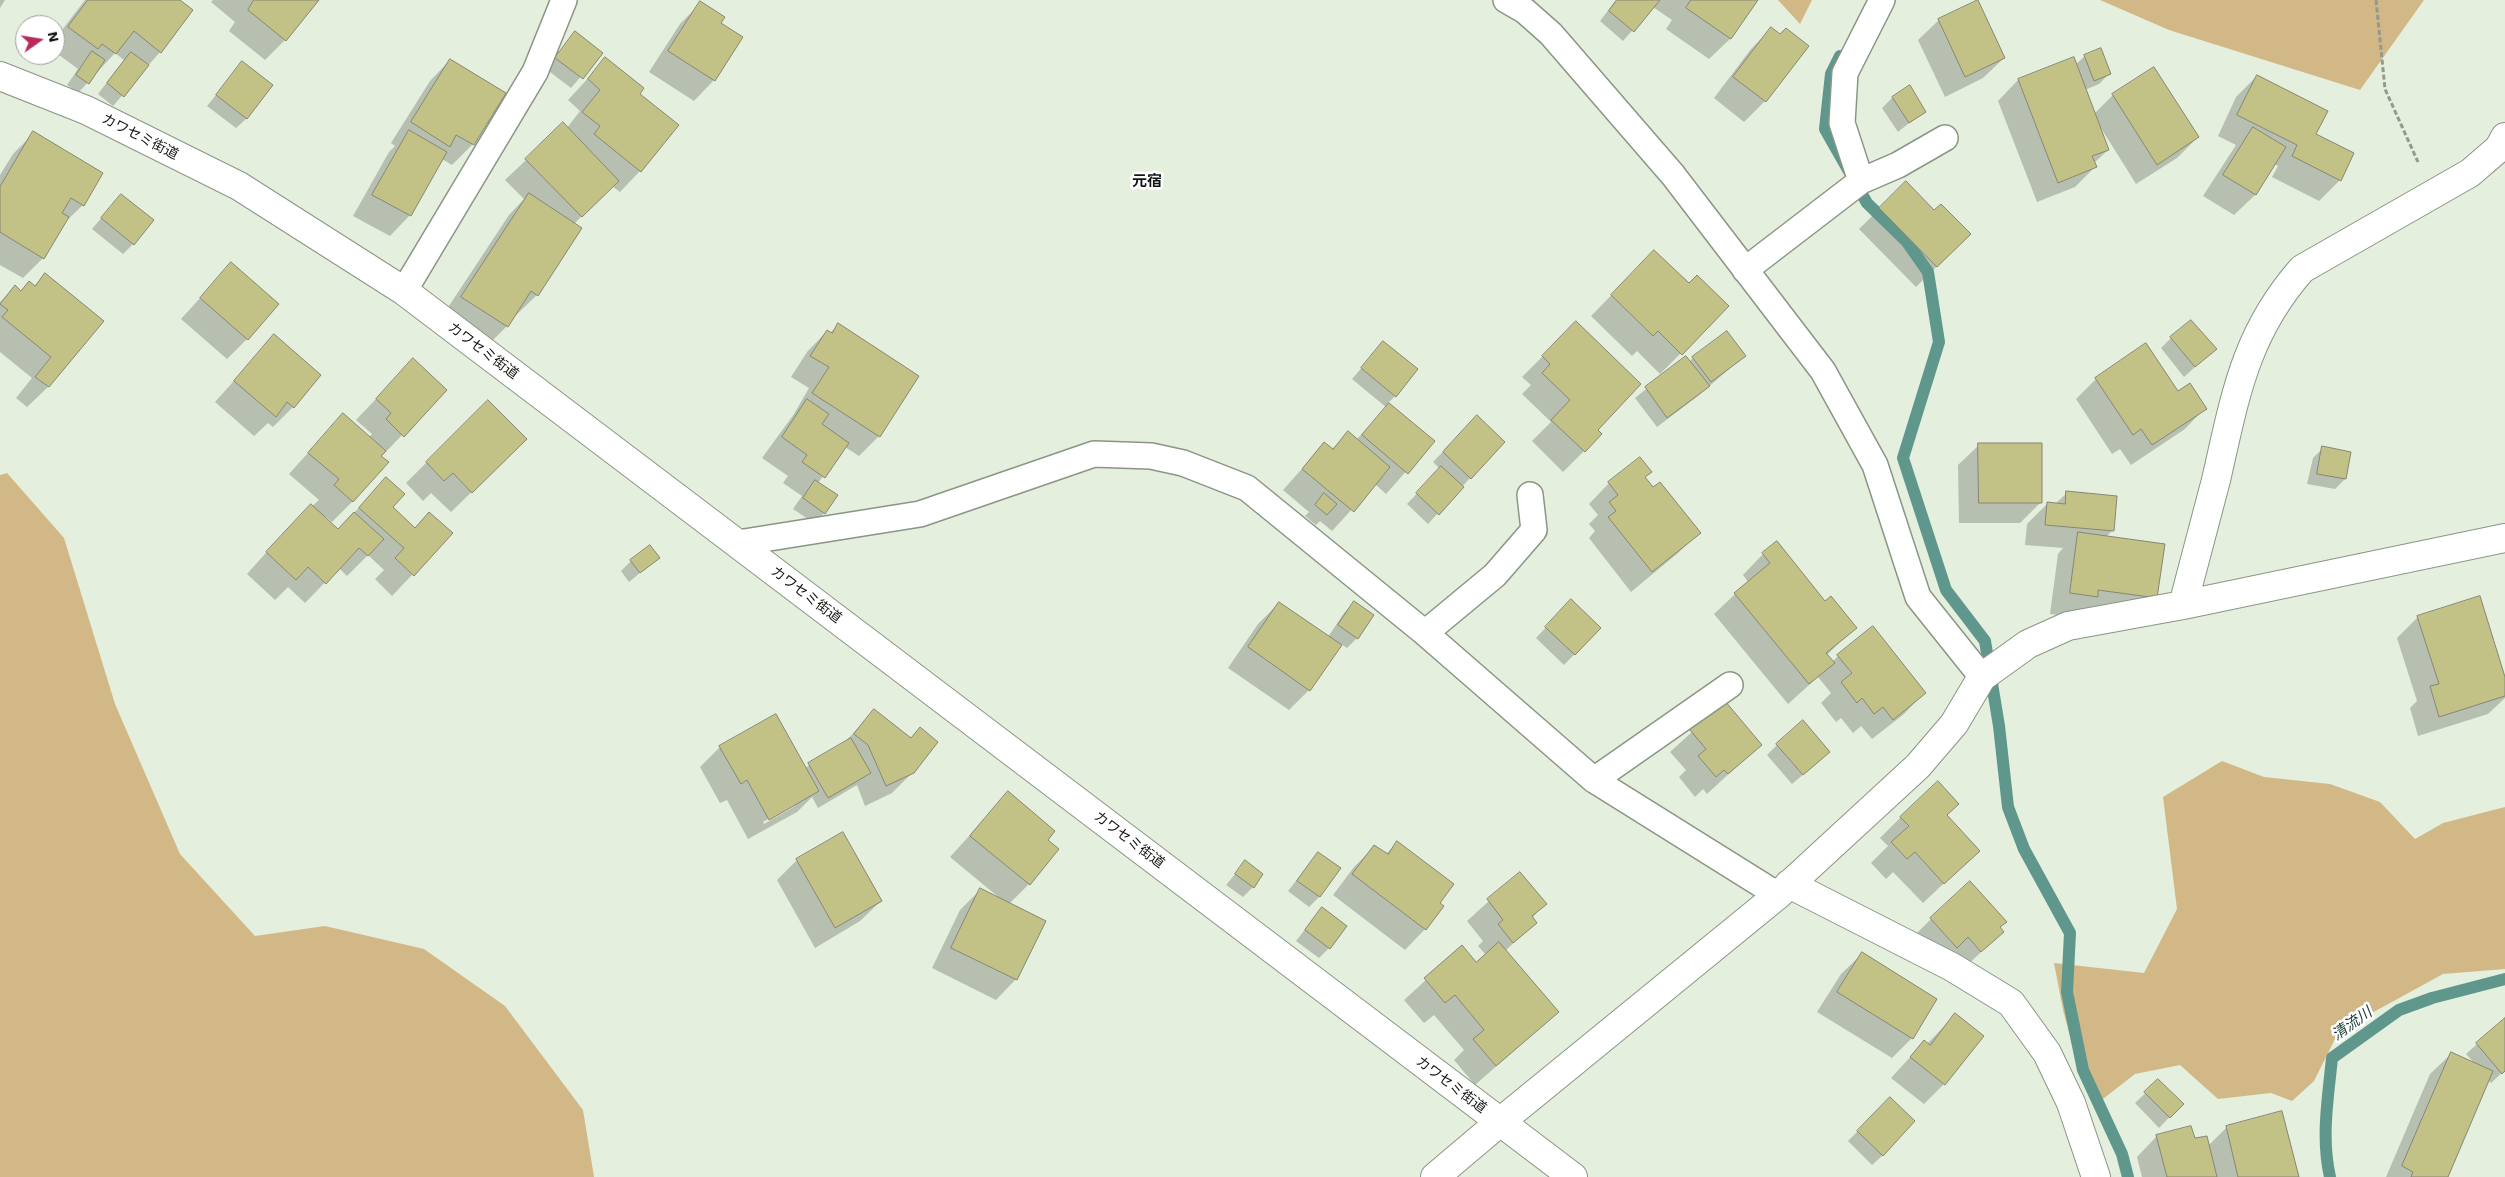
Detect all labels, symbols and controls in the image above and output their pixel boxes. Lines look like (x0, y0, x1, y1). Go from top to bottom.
north arrow (15, 15, 65, 65)
text: N (45, 30, 63, 44)
street label: カワセミ街道 (99, 110, 181, 164)
district label: 元宿 (1132, 173, 1162, 191)
street label: カワセミ街道 (444, 319, 522, 383)
street label: カワセミ街道 (767, 563, 845, 627)
street label: カワセミ街道 (1090, 808, 1168, 872)
water label: 清流川 (2329, 1003, 2375, 1045)
street label: カワセミ街道 (1412, 1053, 1490, 1117)

